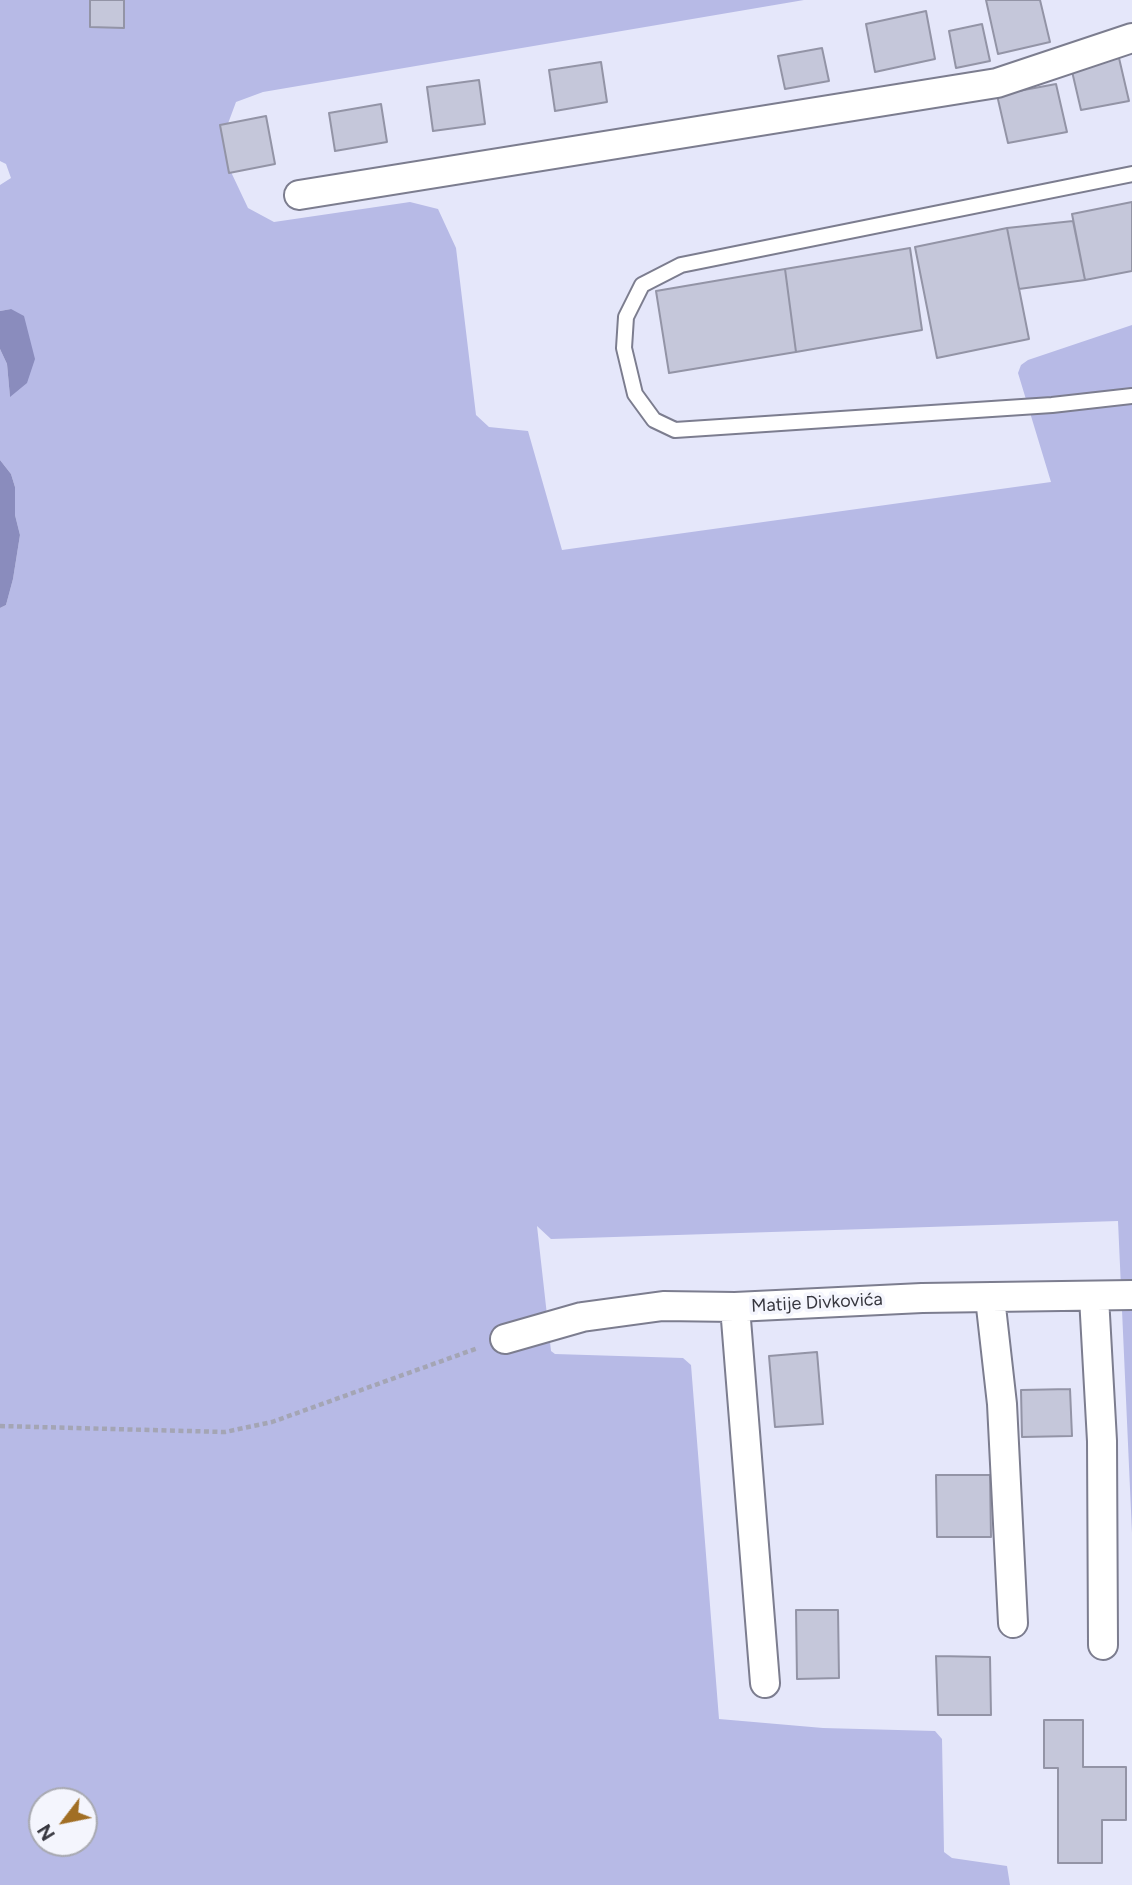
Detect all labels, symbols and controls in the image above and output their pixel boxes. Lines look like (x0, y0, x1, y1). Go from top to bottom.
street label: Matije Divkovića (751, 1289, 883, 1317)
north arrow (28, 1787, 98, 1857)
text: N (33, 1820, 60, 1845)

